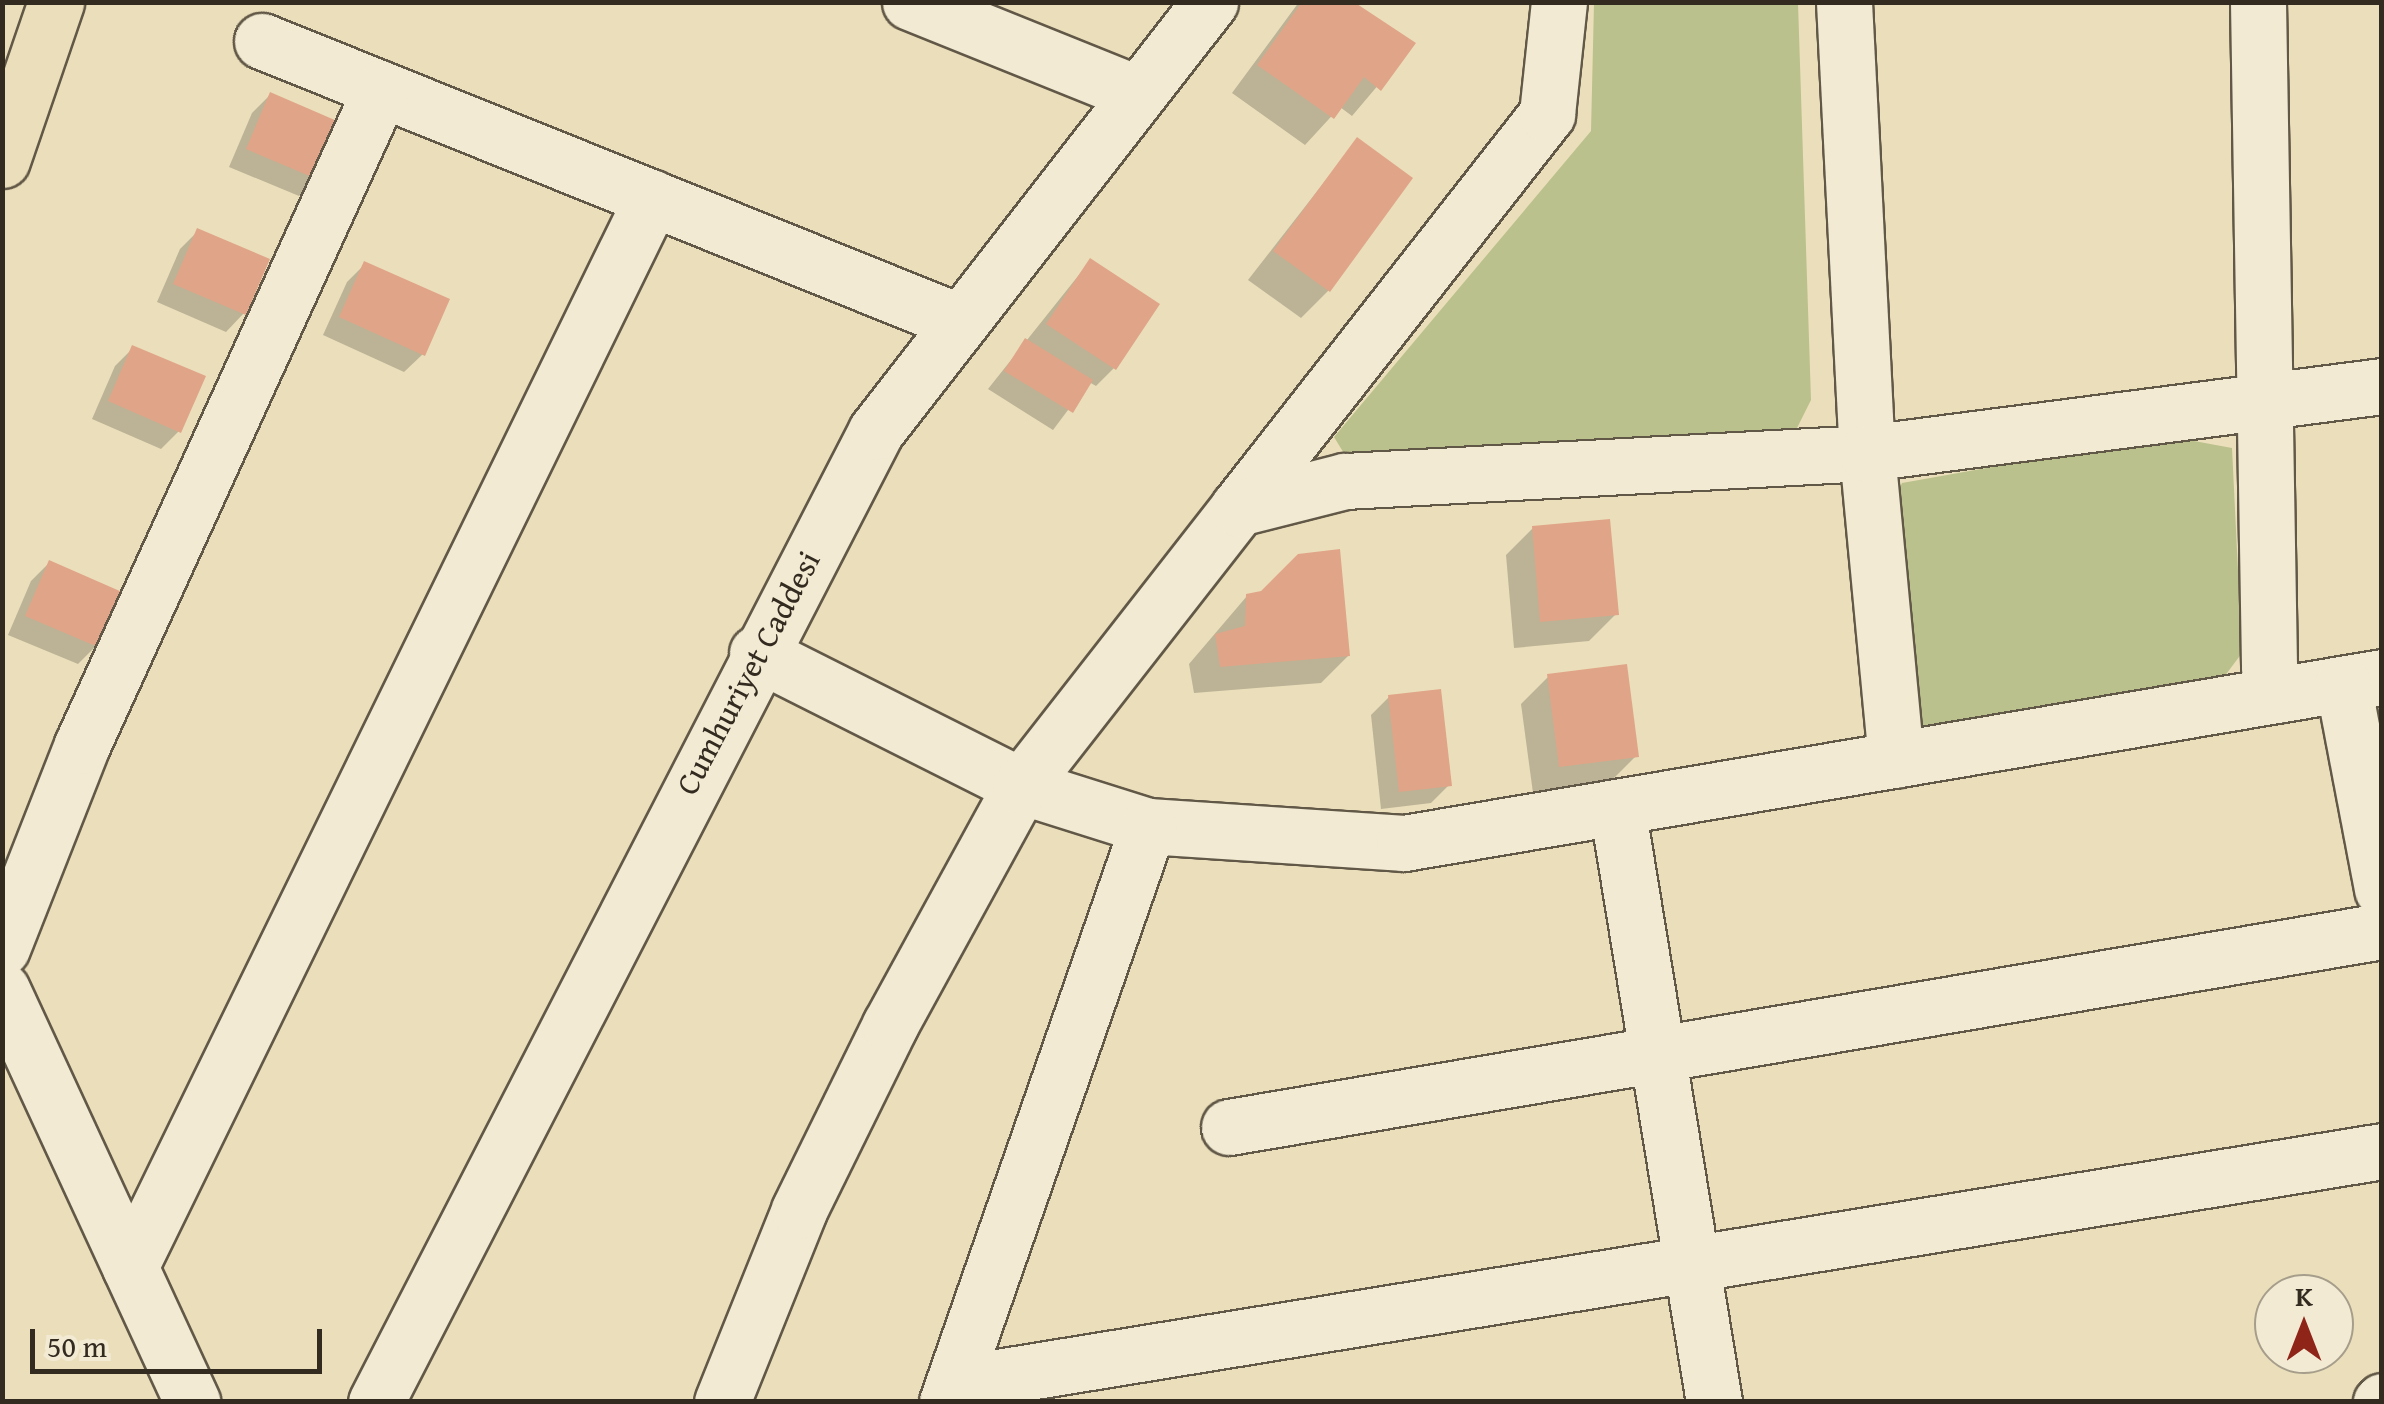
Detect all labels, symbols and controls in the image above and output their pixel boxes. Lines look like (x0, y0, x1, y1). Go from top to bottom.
street label: Cumhuriyet Caddesi (668, 545, 828, 801)
north arrow (2254, 1274, 2354, 1374)
text: K (2295, 1275, 2313, 1316)
scale bar (35, 1309, 328, 1371)
text: 50 m (47, 1324, 107, 1368)

